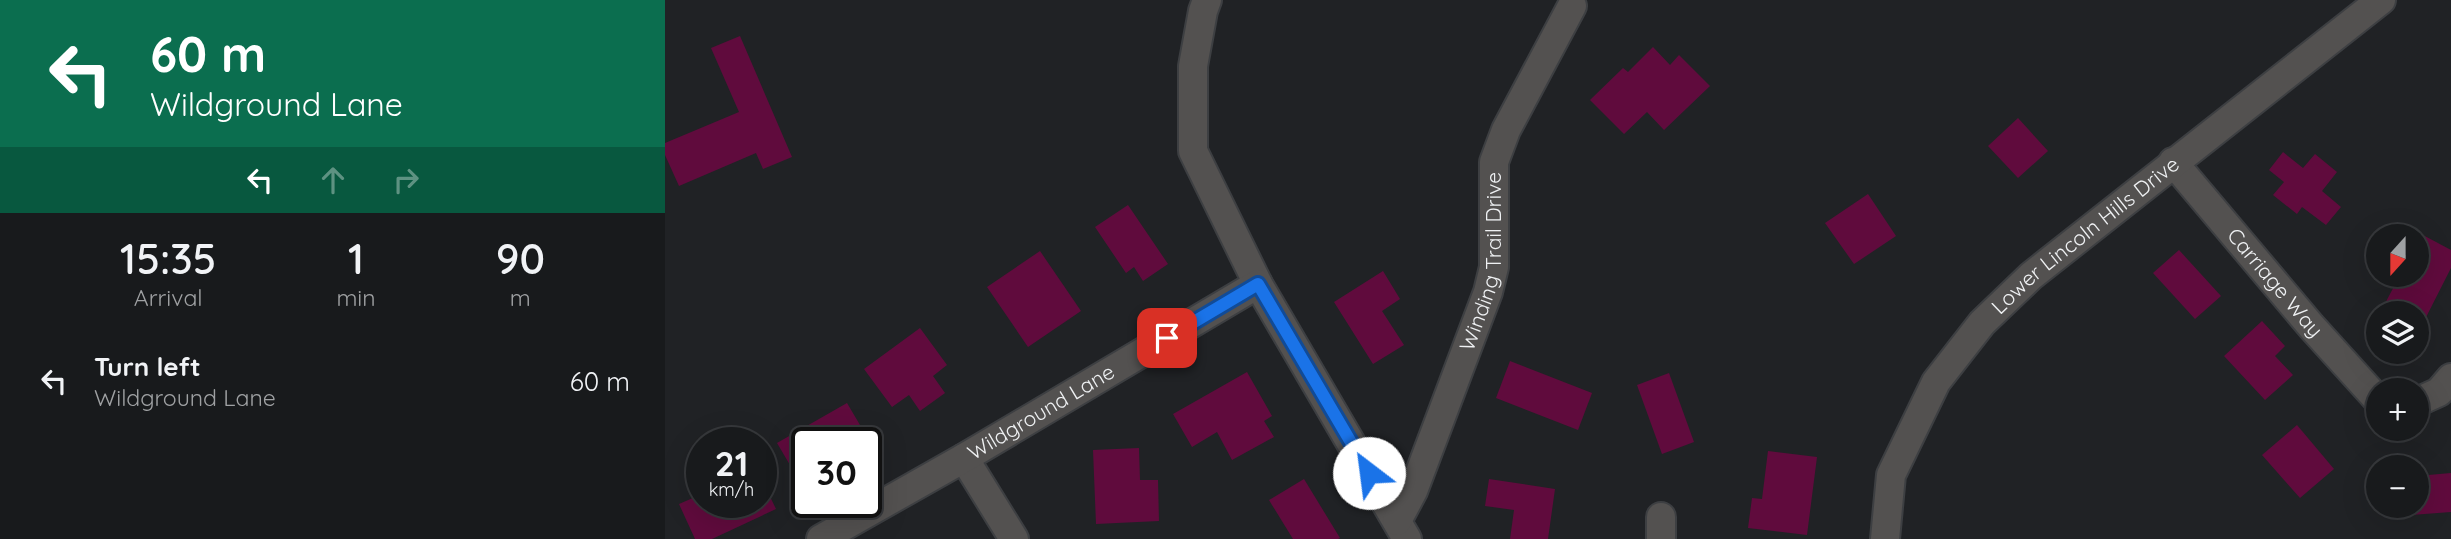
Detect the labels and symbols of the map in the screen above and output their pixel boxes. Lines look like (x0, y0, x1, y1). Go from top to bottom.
street label: Lower Lincoln Hills Drive (1985, 150, 2184, 319)
street label: Winding Trail Drive (1453, 172, 1506, 354)
street label: Carriage Way (2222, 222, 2329, 342)
north arrow (2366, 224, 2429, 287)
pin (1137, 308, 1197, 368)
street label: Wildground Lane (963, 358, 1119, 465)
speed limit sign: 30 (791, 427, 882, 518)
position arrow (1332, 436, 1406, 510)

